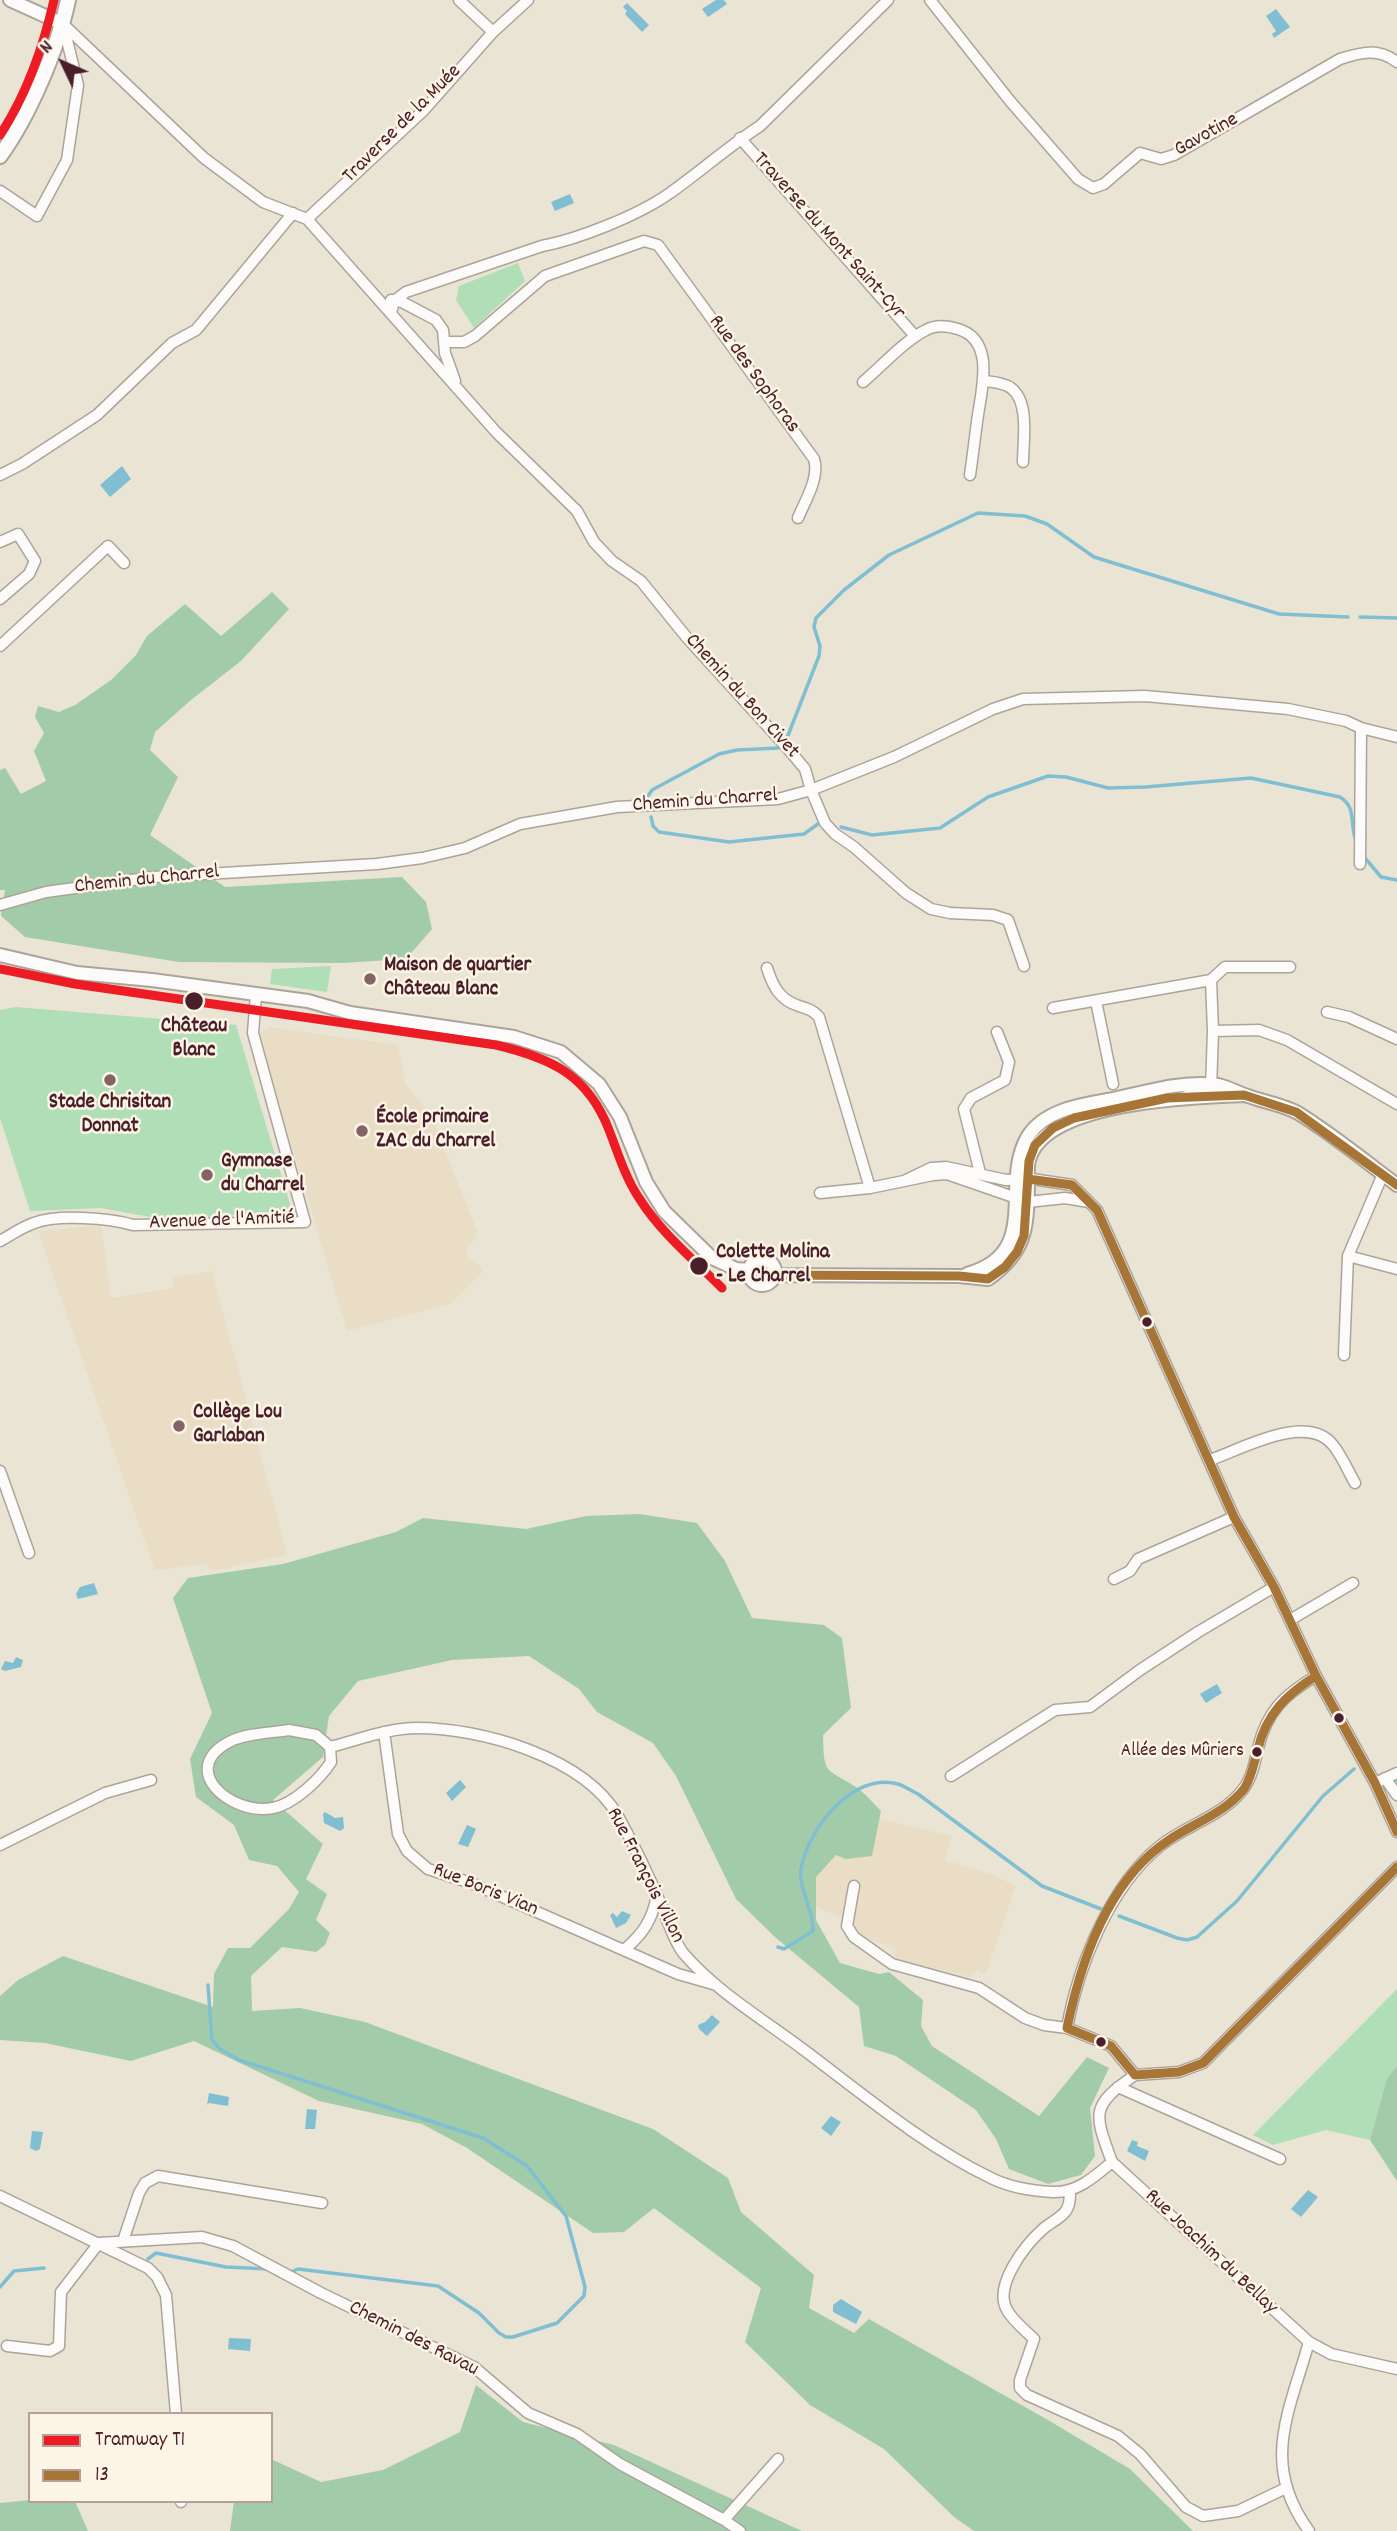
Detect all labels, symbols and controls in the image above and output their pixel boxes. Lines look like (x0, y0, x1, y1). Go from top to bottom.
north arrow (28, 28, 98, 98)
text: N (35, 35, 61, 61)
street label: Traverse de la Muée (338, 60, 468, 190)
street label: Gavotine (1171, 108, 1243, 164)
street label: Traverse du Mont Saint-Cyr (746, 148, 910, 326)
street label: Rue des Sophoras (702, 311, 804, 439)
street label: Chemin du Bon Civet (678, 629, 804, 765)
street label: Chemin du Charrel (632, 784, 778, 820)
street label: Chemin du Charrel (73, 861, 221, 901)
place label: Maison de quartier Château Blanc (384, 954, 531, 1004)
marker: Maison de quartier Château Blanc (362, 971, 378, 987)
marker: Château Blanc (183, 990, 205, 1012)
place label: Château Blanc (161, 1015, 227, 1065)
marker: Stade Chrisitan Donnat (102, 1072, 118, 1088)
place label: Stade Chrisitan Donnat (49, 1091, 171, 1141)
place label: École primaire ZAC du Charrel (376, 1106, 495, 1156)
marker: École primaire ZAC du Charrel (354, 1123, 370, 1139)
place label: Gymnase du Charrel (221, 1150, 304, 1200)
marker: Gymnase du Charrel (199, 1167, 215, 1183)
street label: Avenue de l'Amitié (149, 1207, 295, 1237)
place label: Colette Molina - Le Charrel (716, 1241, 830, 1291)
marker: Colette Molina - Le Charrel (688, 1255, 710, 1277)
unlabelled marker (1140, 1315, 1154, 1329)
place label: Collège Lou Garlaban (193, 1401, 282, 1451)
marker: Collège Lou Garlaban (171, 1418, 187, 1434)
unlabelled marker (1332, 1711, 1346, 1725)
place label: Allée des Mûriers (1121, 1741, 1244, 1763)
marker: Allée des Mûriers (1250, 1745, 1264, 1759)
street label: Rue François Villon (599, 1804, 689, 1948)
street label: Rue Boris Vian (429, 1858, 541, 1924)
unlabelled marker (1094, 2035, 1108, 2049)
street label: Rue Joachim du Bellay (1138, 2185, 1282, 2321)
street label: Chemin des Ravau (344, 2296, 482, 2384)
legend (28, 2412, 273, 2503)
text: Tramway T1 (95, 2426, 185, 2456)
text: 13 (95, 2461, 109, 2491)

